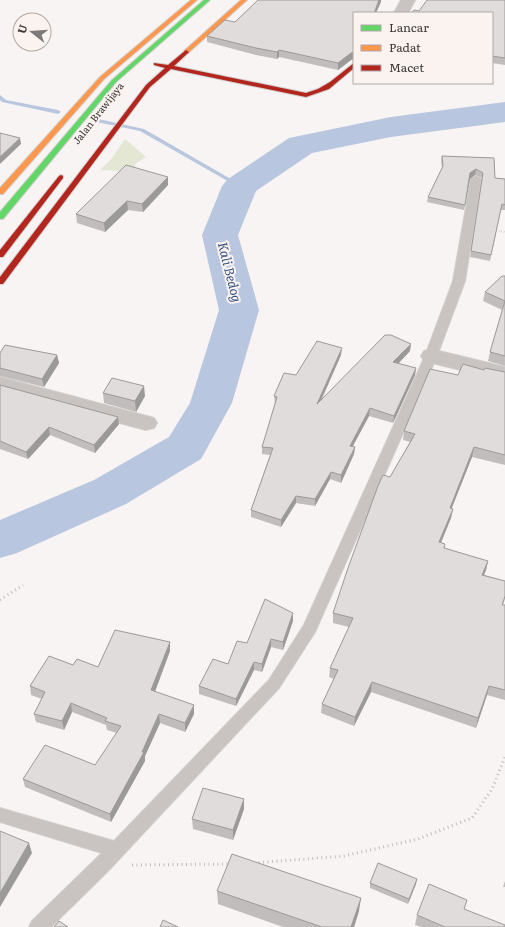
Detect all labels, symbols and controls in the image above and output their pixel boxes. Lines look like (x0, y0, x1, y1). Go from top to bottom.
north arrow (12, 12, 52, 52)
legend (353, 12, 493, 84)
text: Lancar (389, 18, 429, 36)
text: U (13, 22, 30, 35)
text: Padat (389, 38, 421, 56)
text: Macet (389, 58, 424, 76)
street label: Jalan Brawijaya (69, 78, 127, 147)
water label: Kali Bedog (214, 240, 247, 304)

